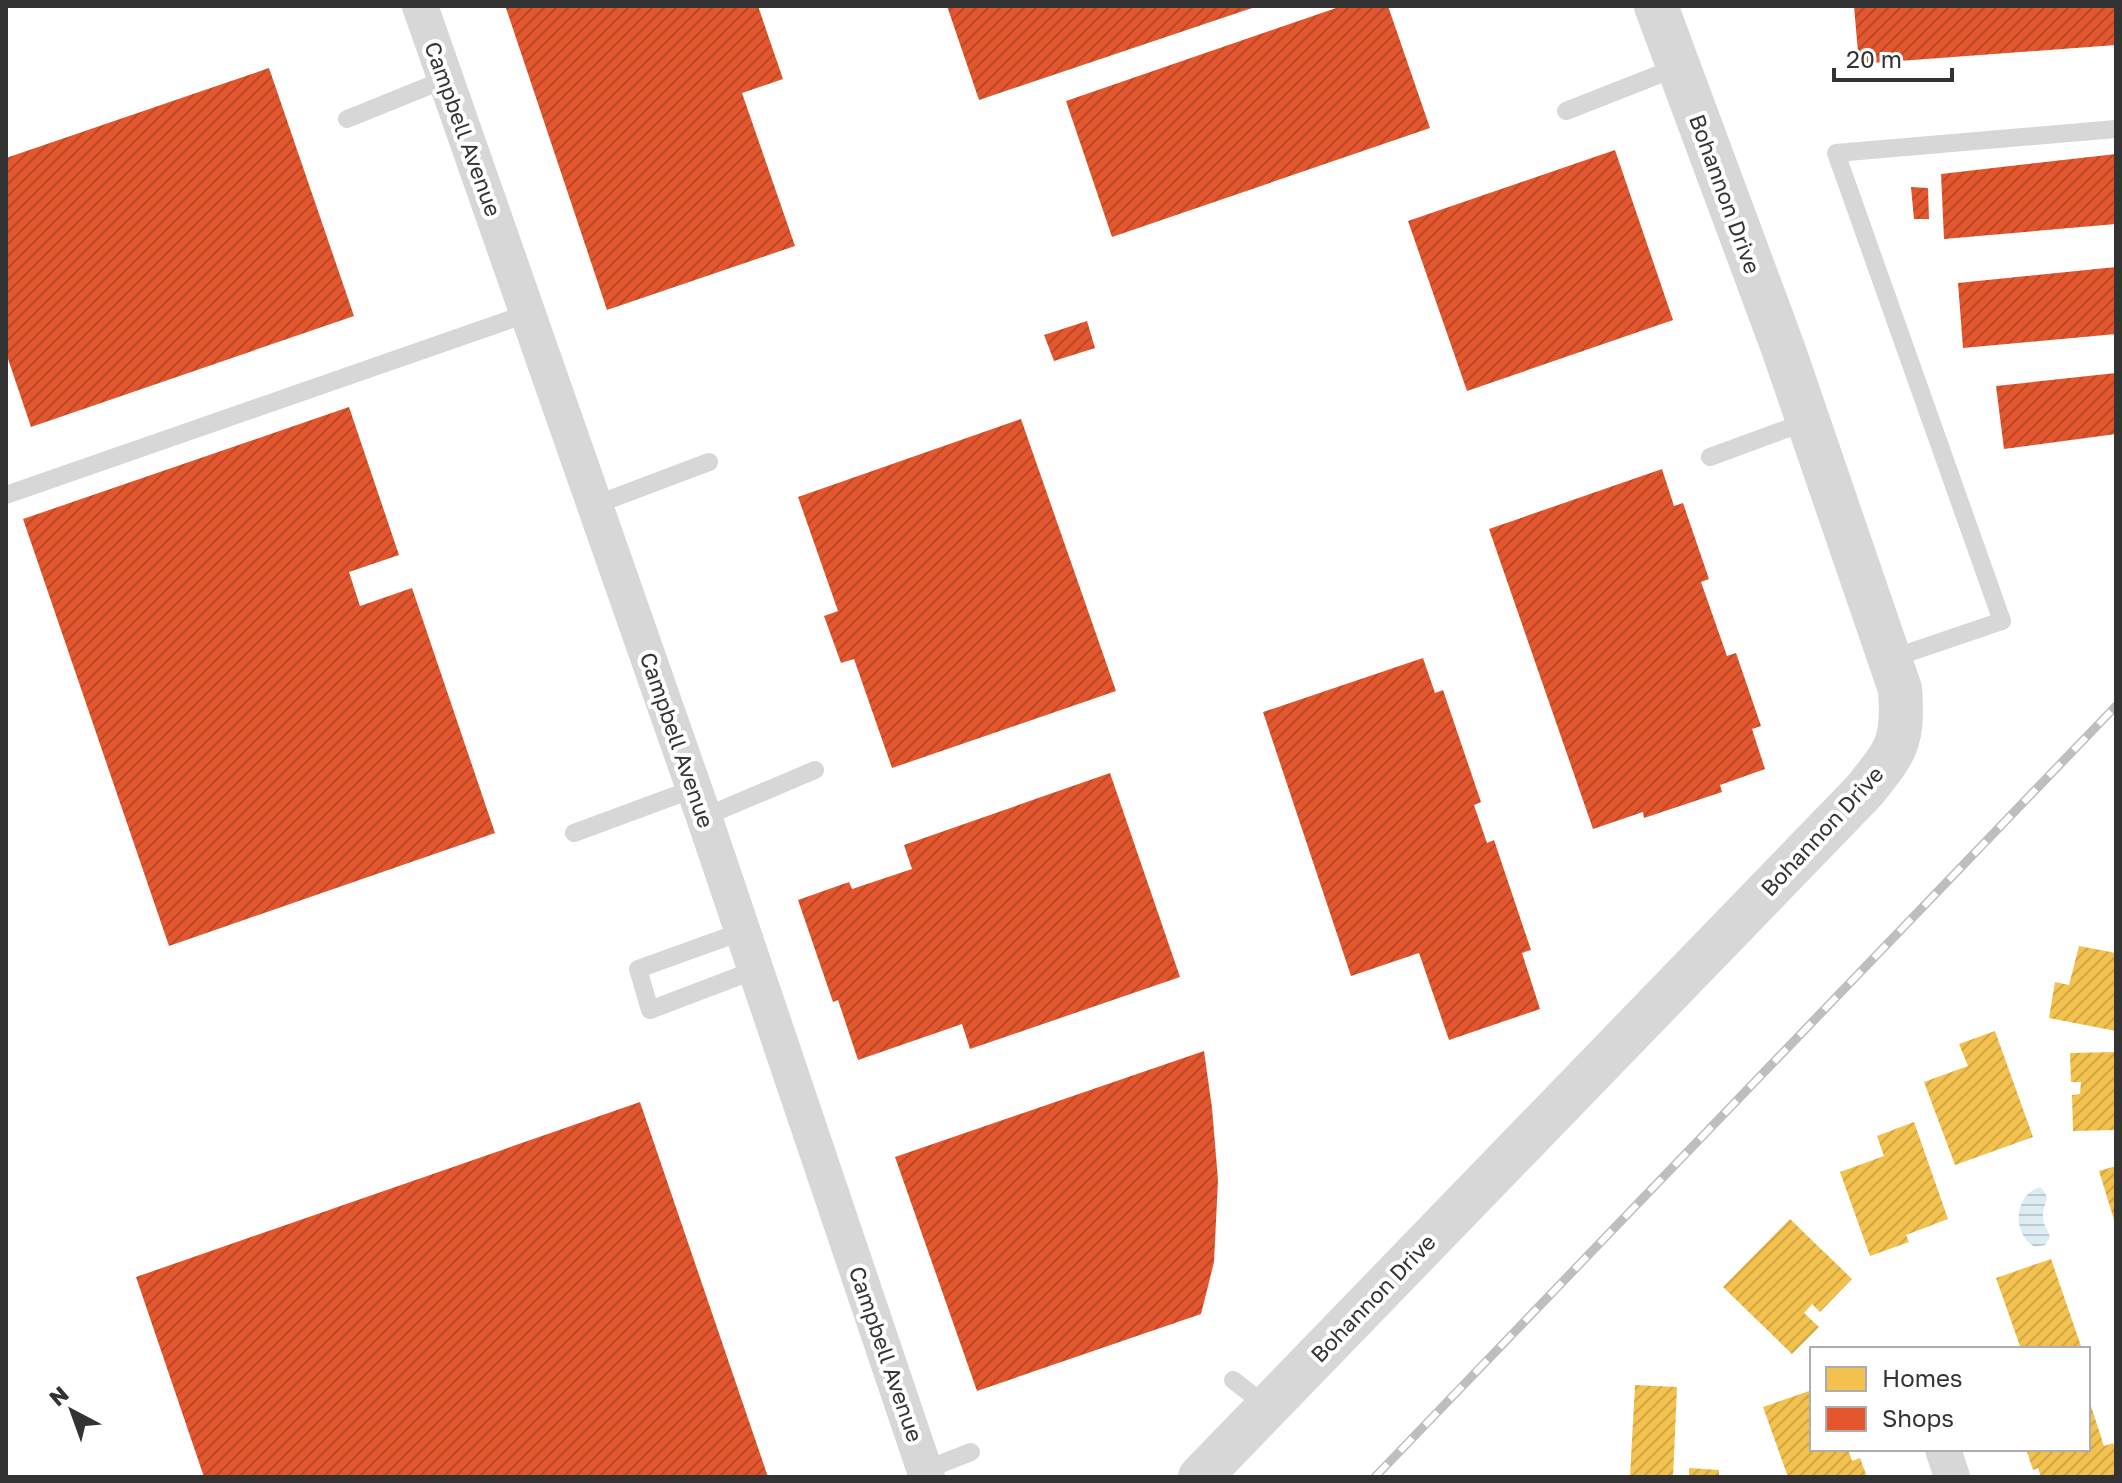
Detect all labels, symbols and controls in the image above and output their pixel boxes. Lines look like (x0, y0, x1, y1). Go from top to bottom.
scale bar (1834, 32, 1952, 82)
street label: Campbell Avenue (419, 38, 508, 220)
text: 20 m (1846, 44, 1902, 73)
street label: Bohannon Drive (1684, 110, 1767, 277)
street label: Campbell Avenue (635, 648, 720, 831)
street label: Bohannon Drive (1755, 760, 1889, 901)
street label: Bohannon Drive (1305, 1228, 1441, 1367)
street label: Campbell Avenue (844, 1262, 929, 1445)
legend (1810, 1347, 2090, 1451)
text: Homes (1882, 1363, 1963, 1392)
north arrow (32, 1371, 112, 1451)
text: N (43, 1380, 74, 1411)
text: Shops (1882, 1403, 1954, 1432)

